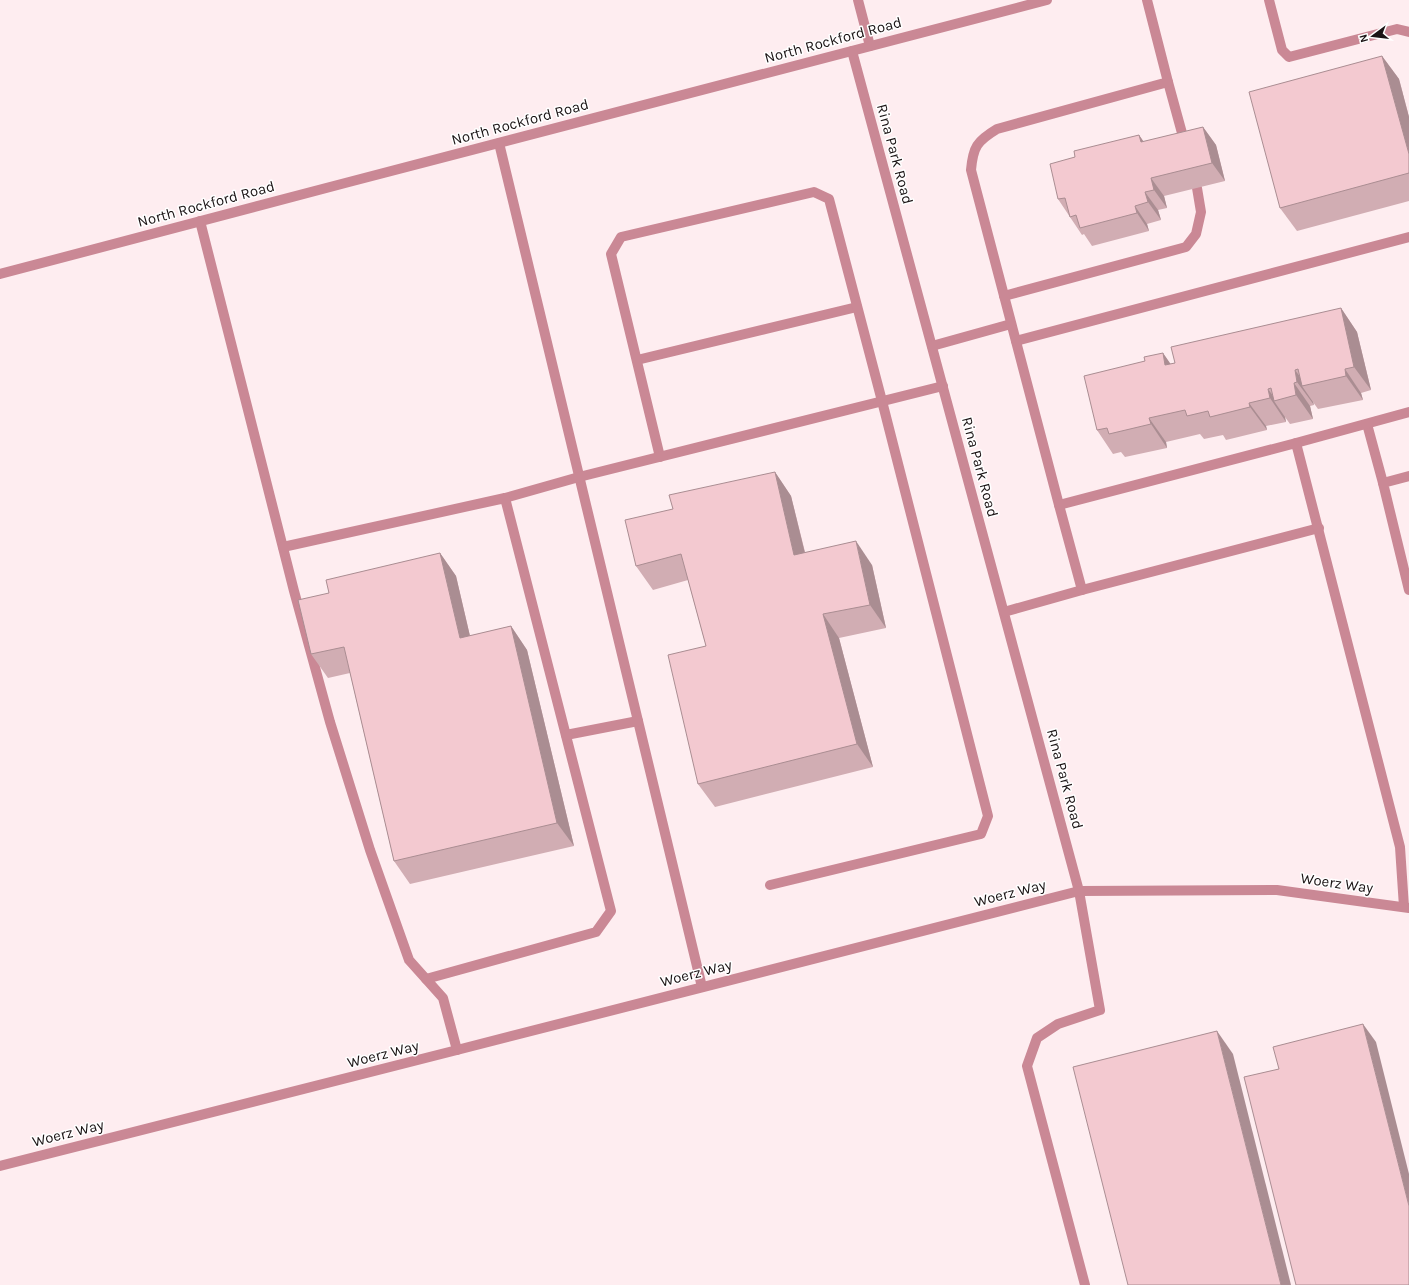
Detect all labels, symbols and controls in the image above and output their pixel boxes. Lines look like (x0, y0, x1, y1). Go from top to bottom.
street label: North Rockford Road (762, 13, 904, 67)
north arrow (1353, 16, 1393, 56)
text: N (1357, 33, 1371, 44)
street label: North Rockford Road (449, 95, 591, 149)
street label: Rina Park Road (873, 102, 917, 206)
street label: North Rockford Road (135, 177, 277, 231)
street label: Rina Park Road (958, 415, 1002, 519)
street label: Rina Park Road (1043, 727, 1087, 831)
street label: Woerz Way (1300, 869, 1374, 897)
street label: Woerz Way (972, 875, 1048, 911)
street label: Woerz Way (658, 955, 734, 991)
street label: Woerz Way (345, 1036, 421, 1072)
street label: Woerz Way (30, 1115, 106, 1151)

